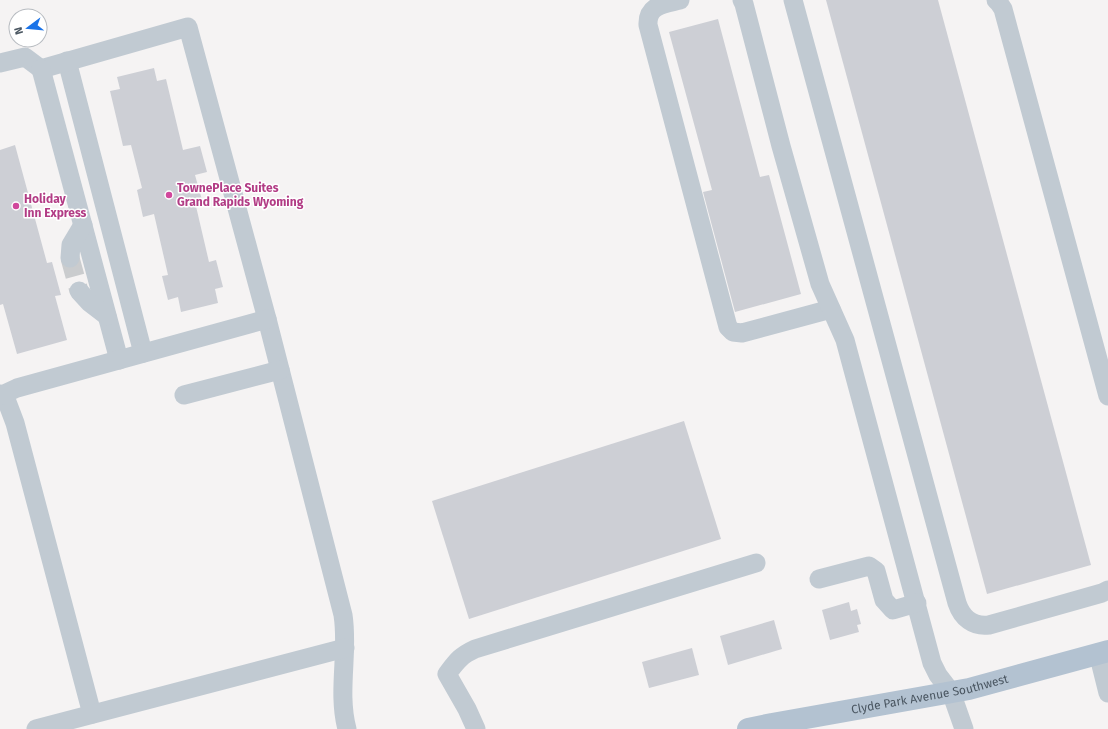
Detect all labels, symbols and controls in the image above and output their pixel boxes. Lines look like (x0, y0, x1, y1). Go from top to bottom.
north arrow (8, 8, 48, 48)
text: N (12, 25, 26, 36)
place label: TownePlace Suites Grand Rapids Wyoming (177, 181, 304, 209)
marker: TownePlace Suites Grand Rapids Wyoming (164, 190, 174, 200)
place label: Holiday Inn Express (24, 192, 87, 220)
marker: Holiday Inn Express (11, 201, 21, 211)
street label: Clyde Park Avenue Southwest (850, 671, 1010, 717)

